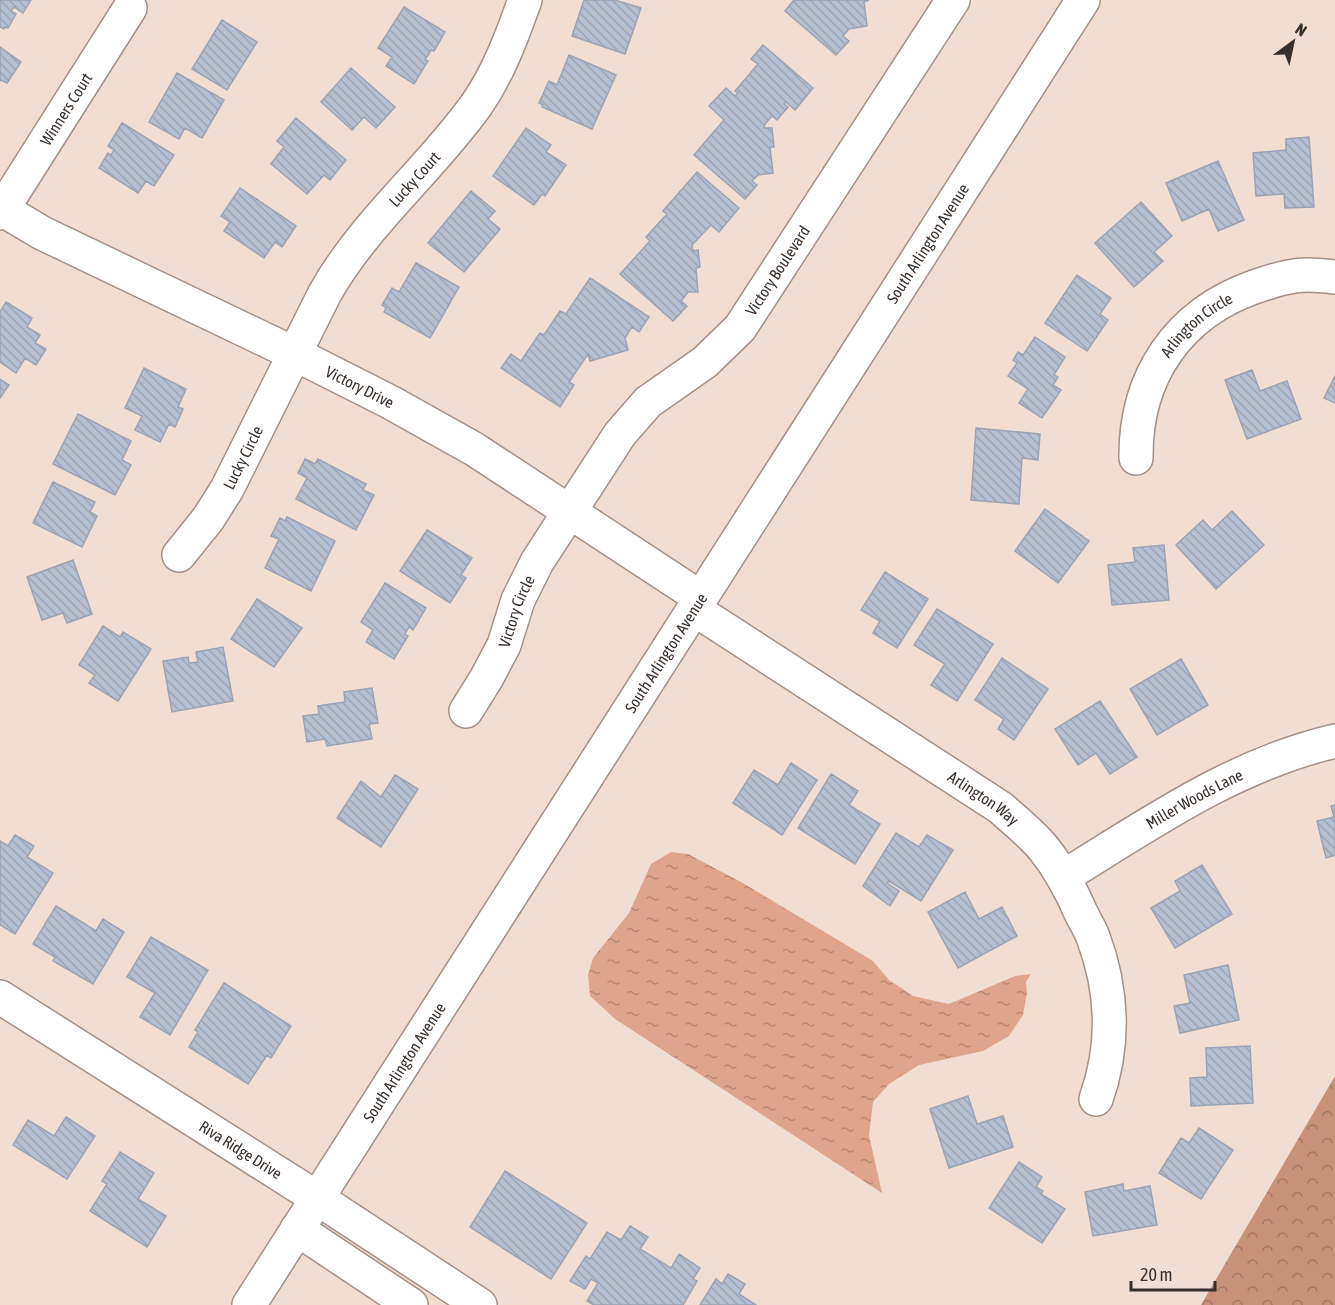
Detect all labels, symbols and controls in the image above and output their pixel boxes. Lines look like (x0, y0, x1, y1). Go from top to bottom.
north arrow (1263, 12, 1323, 72)
text: N (1292, 19, 1310, 40)
street label: Winners Court (36, 69, 96, 149)
street label: Lucky Court (385, 148, 444, 210)
street label: South Arlington Avenue (883, 180, 972, 306)
street label: Victory Boulevard (742, 222, 813, 319)
street label: Arlington Circle (1157, 289, 1235, 360)
street label: Victory Drive (323, 362, 397, 412)
street label: Lucky Circle (219, 423, 266, 492)
street label: Victory Circle (495, 572, 538, 650)
street label: South Arlington Avenue (621, 590, 711, 716)
street label: Miller Woods Lane (1143, 765, 1245, 832)
street label: Arlington Way (945, 767, 1023, 830)
street label: South Arlington Avenue (359, 999, 449, 1125)
street label: Riva Ridge Drive (196, 1117, 285, 1182)
scale bar (1131, 1254, 1215, 1292)
text: 20 m (1140, 1264, 1172, 1285)

